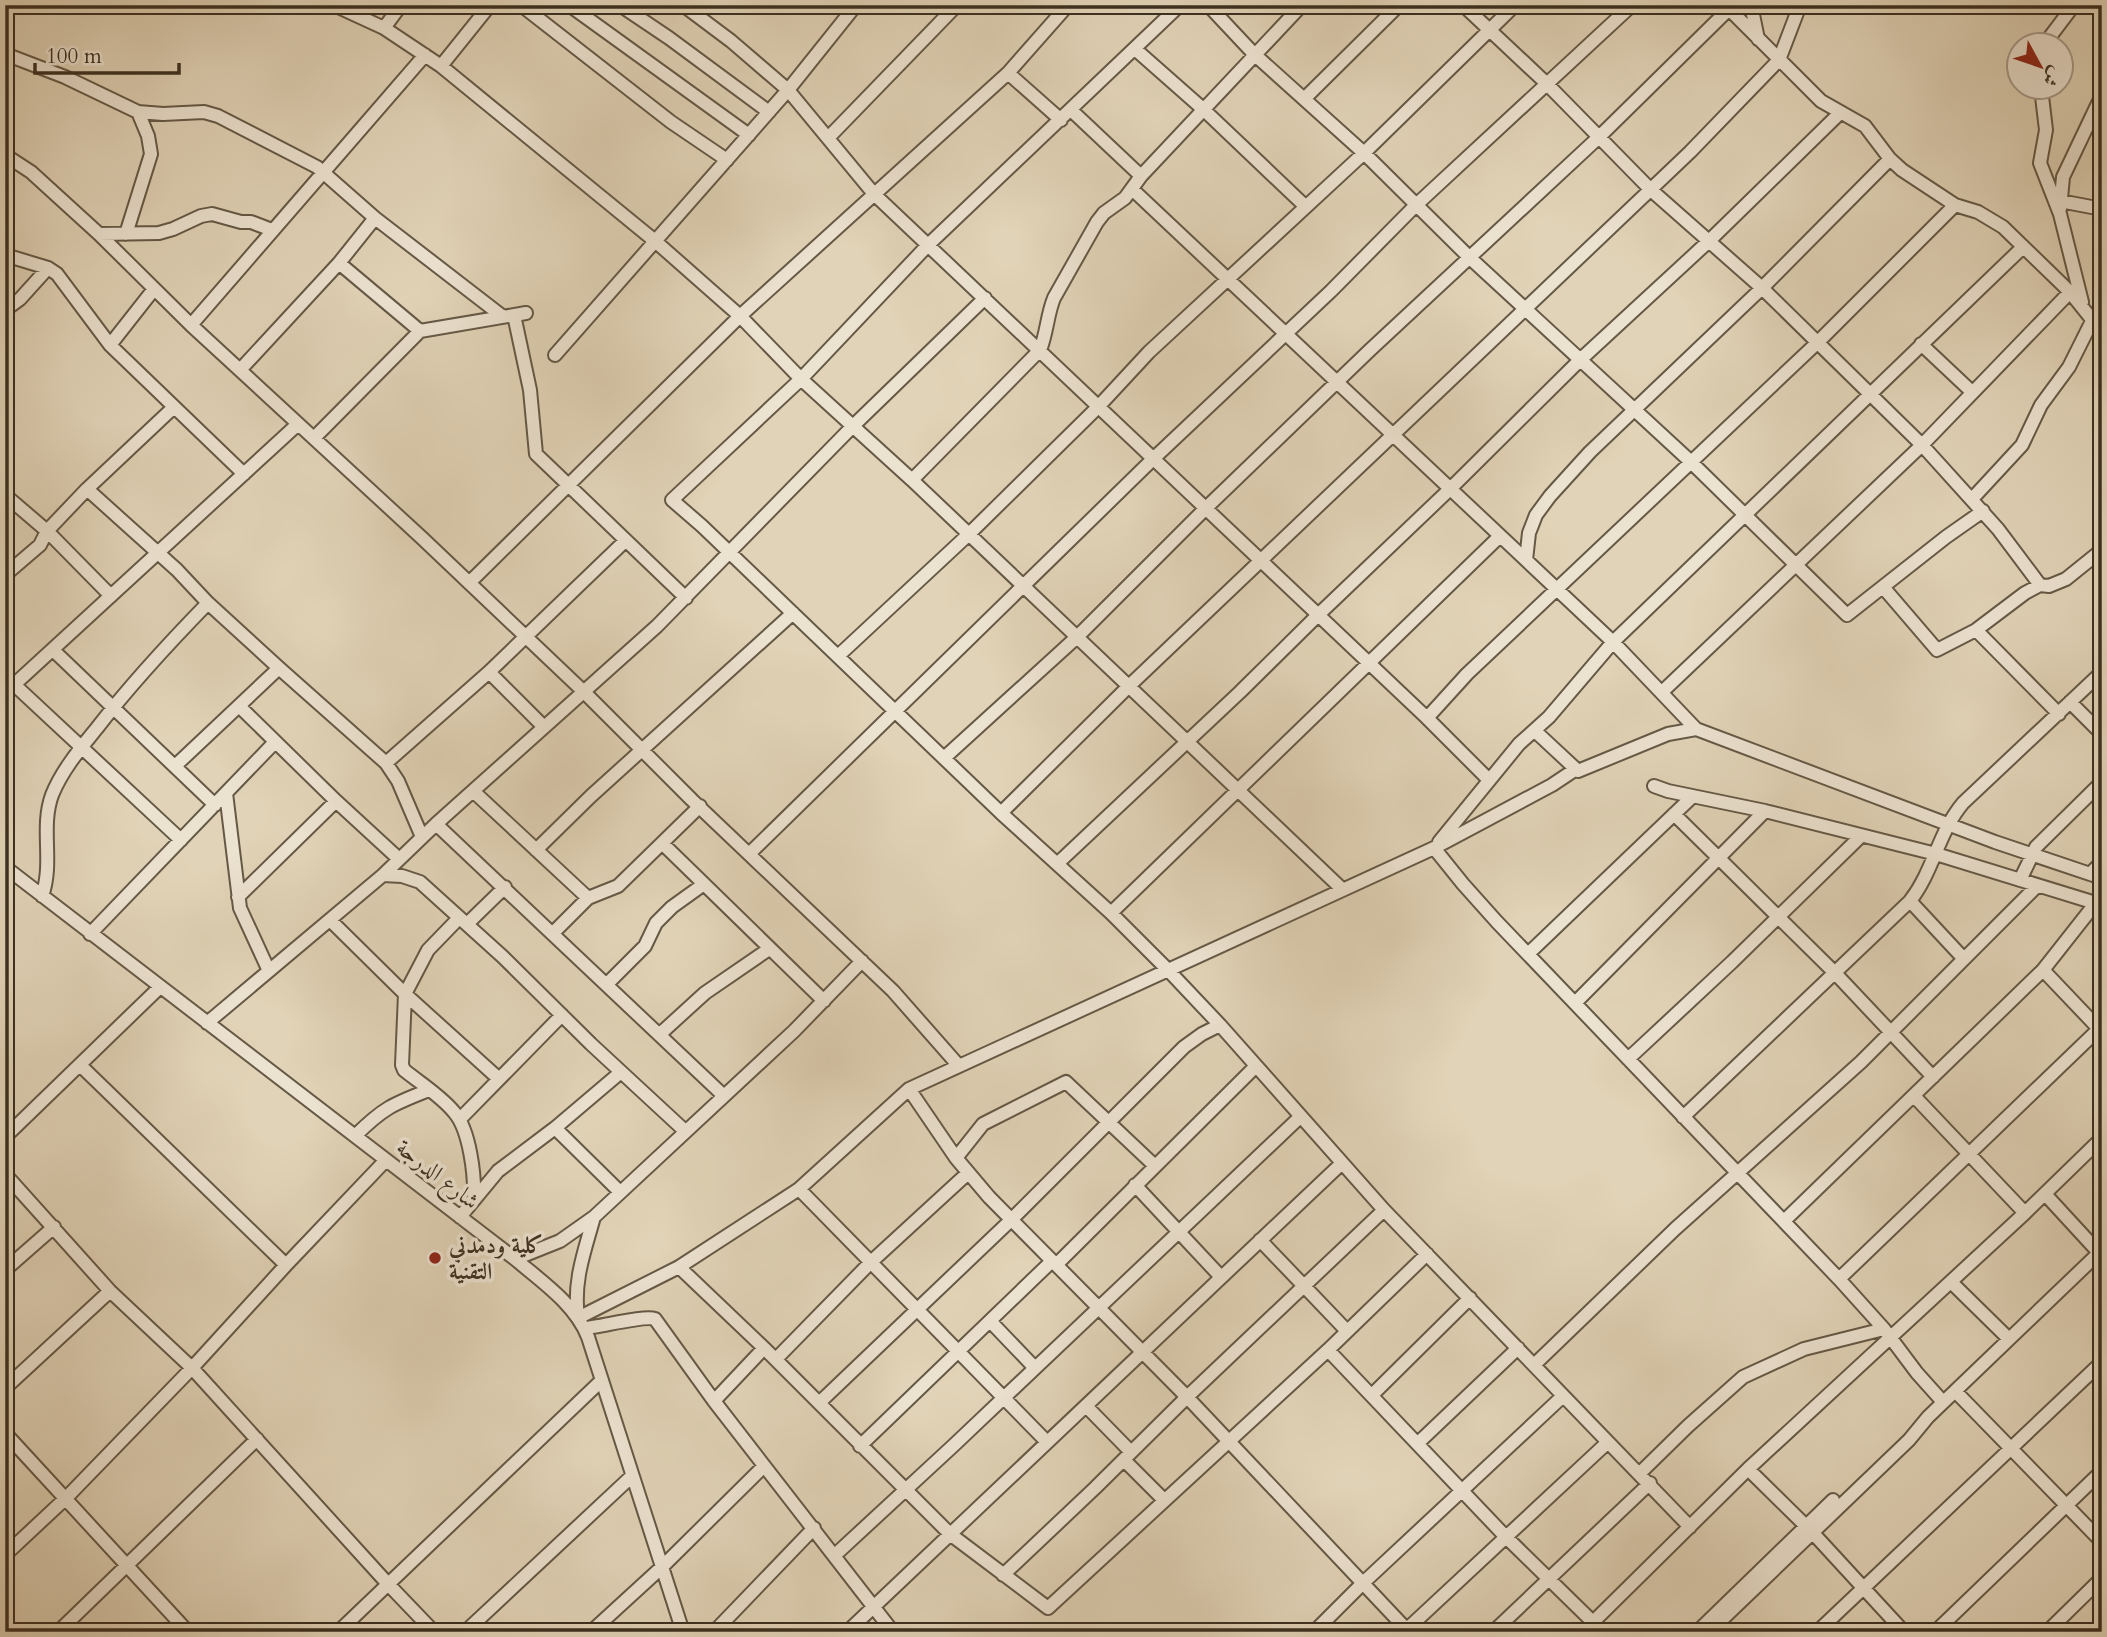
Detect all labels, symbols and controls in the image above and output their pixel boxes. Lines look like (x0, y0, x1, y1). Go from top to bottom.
scale bar (35, 32, 178, 76)
north arrow (2006, 32, 2076, 102)
text: 100 m (46, 42, 102, 71)
text: ش (2036, 61, 2068, 92)
street label: شارع الدرجة (387, 1132, 486, 1220)
place label: كلية ودمدني التقنية (448, 1230, 544, 1287)
marker: كلية ودمدني التقنية (427, 1250, 443, 1266)

